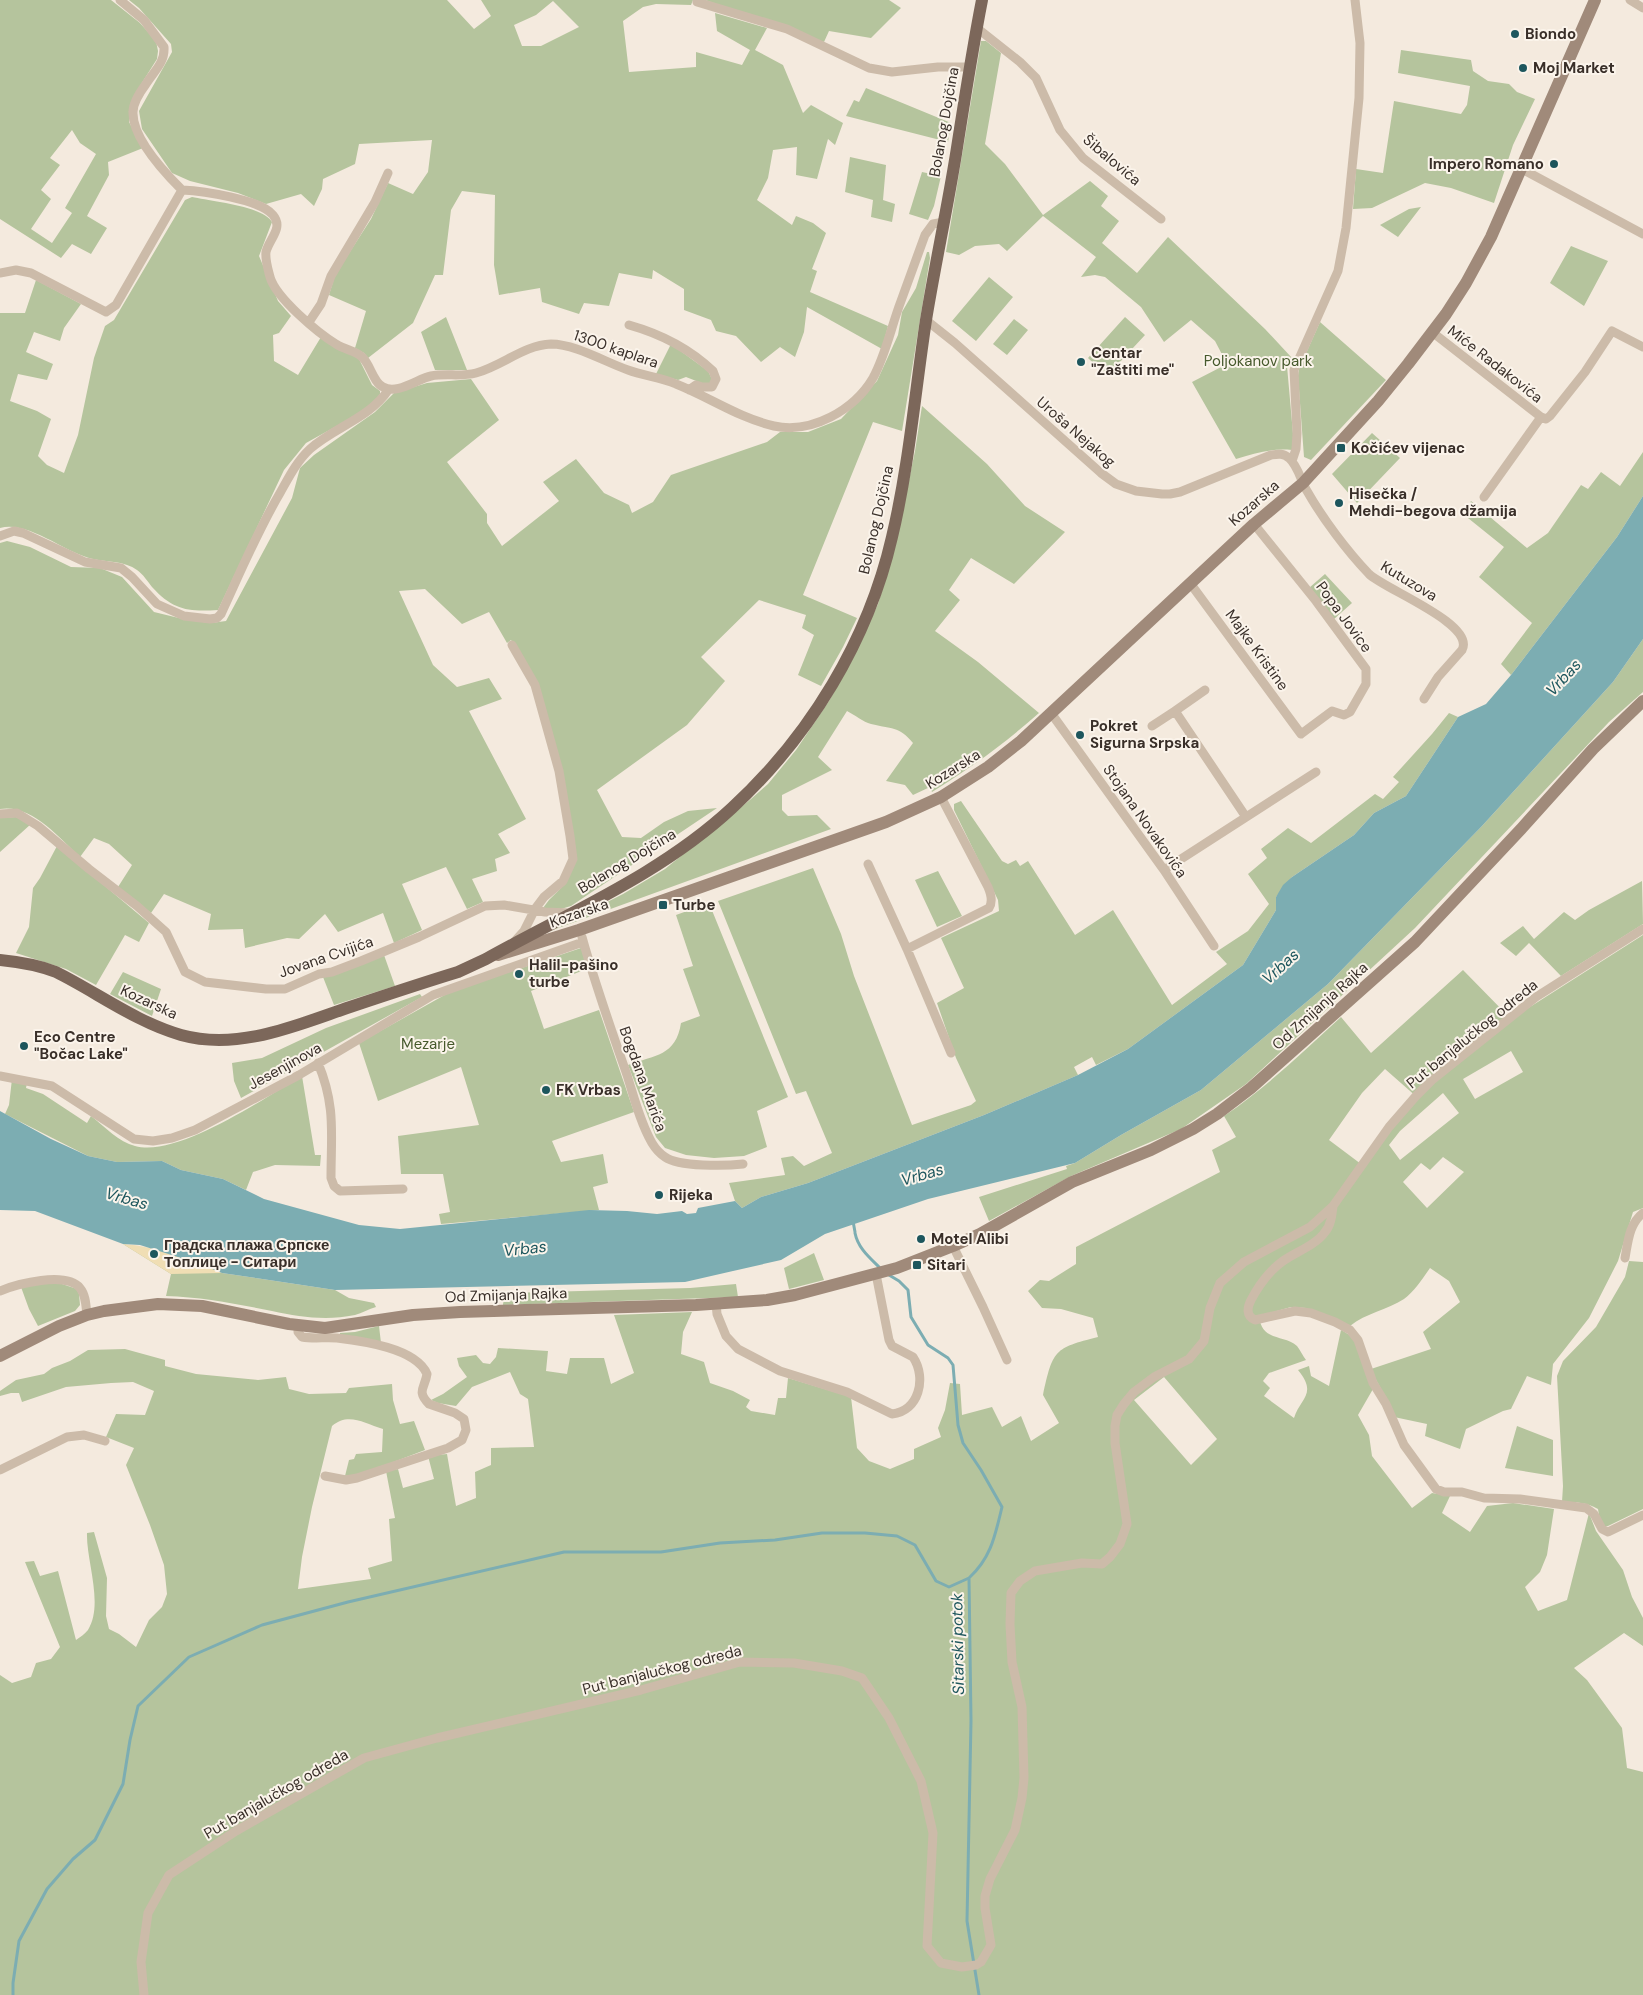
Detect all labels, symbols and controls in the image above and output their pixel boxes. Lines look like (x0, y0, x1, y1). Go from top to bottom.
place label: Biondo (1525, 24, 1576, 44)
marker: Biondo (1509, 28, 1521, 40)
place label: Moj Market (1533, 58, 1615, 78)
marker: Moj Market (1517, 62, 1529, 74)
street label: Bolanog Dojčina (925, 66, 963, 178)
street label: Šibalovića (1079, 130, 1145, 190)
place label: Impero Romano (1429, 154, 1544, 174)
marker: Impero Romano (1548, 158, 1560, 170)
street label: Miće Radakovića (1443, 321, 1547, 407)
street label: 1300 kaplara (571, 325, 661, 373)
place label: Centar "Zaštiti me" (1091, 343, 1174, 380)
park label: Poljokanov park (1204, 351, 1313, 371)
marker: Centar "Zaštiti me" (1075, 356, 1087, 368)
street label: Uroša Nejakog (1032, 392, 1120, 472)
place label: Kočićev vijenac (1351, 438, 1465, 458)
marker: Kočićev vijenac (1335, 442, 1347, 454)
street label: Bolanog Dojčina (854, 464, 898, 576)
street label: Kozarska (1224, 475, 1284, 531)
place label: Hisečka / Mehdi-begova džamija (1349, 484, 1517, 521)
marker: Hisečka / Mehdi-begova džamija (1333, 497, 1345, 509)
street label: Kutuzova (1377, 556, 1441, 606)
street label: Popa Jovice (1311, 577, 1377, 657)
street label: Majke Kristine (1221, 605, 1293, 695)
water label: Vrbas (1541, 654, 1586, 700)
place label: Pokret Sigurna Srpska (1090, 716, 1199, 753)
marker: Pokret Sigurna Srpska (1074, 729, 1086, 741)
street label: Kozarska (922, 744, 984, 794)
street label: Stojana Novakovića (1098, 760, 1192, 882)
street label: Bolanog Dojčina (574, 824, 680, 898)
street label: Kozarska (547, 894, 611, 932)
place label: Turbe (673, 895, 715, 915)
marker: Turbe (657, 899, 669, 911)
street label: Jovana Cvijića (276, 931, 376, 983)
water label: Vrbas (1257, 944, 1303, 989)
place label: Halil-pašino turbe (529, 955, 618, 992)
street label: Od Zmijanja Rajka (1268, 958, 1372, 1054)
marker: Halil-pašino turbe (513, 968, 525, 980)
street label: Put banjalučkog odreda (1402, 975, 1542, 1093)
street label: Kozarska (117, 980, 181, 1024)
street label: Bogdana Marića (615, 1024, 671, 1134)
place label: Eco Centre "Bočac Lake" (34, 1027, 128, 1064)
park label: Mezarje (401, 1034, 455, 1054)
street label: Jesenjinova (245, 1038, 325, 1094)
marker: Eco Centre "Bočac Lake" (18, 1040, 30, 1052)
place label: FK Vrbas (556, 1080, 621, 1100)
marker: FK Vrbas (540, 1084, 552, 1096)
water label: Vrbas (898, 1158, 946, 1191)
water label: Vrbas (103, 1182, 151, 1215)
place label: Rijeka (669, 1185, 713, 1205)
marker: Rijeka (653, 1189, 665, 1201)
place label: Motel Alibi (931, 1229, 1009, 1249)
marker: Motel Alibi (915, 1233, 927, 1245)
place label: Градска плажа Српске Топлице - Ситари (164, 1235, 329, 1272)
water label: Vrbas (502, 1236, 548, 1261)
marker: Градска плажа Српске Топлице - Ситари (148, 1248, 160, 1260)
place label: Sitari (927, 1255, 966, 1275)
marker: Sitari (911, 1259, 923, 1271)
street label: Od Zmijanja Rajka (444, 1283, 568, 1307)
water label: Sitarski potok (946, 1592, 969, 1695)
street label: Put banjalučkog odreda (580, 1641, 744, 1699)
street label: Put banjalučkog odreda (200, 1745, 352, 1843)

